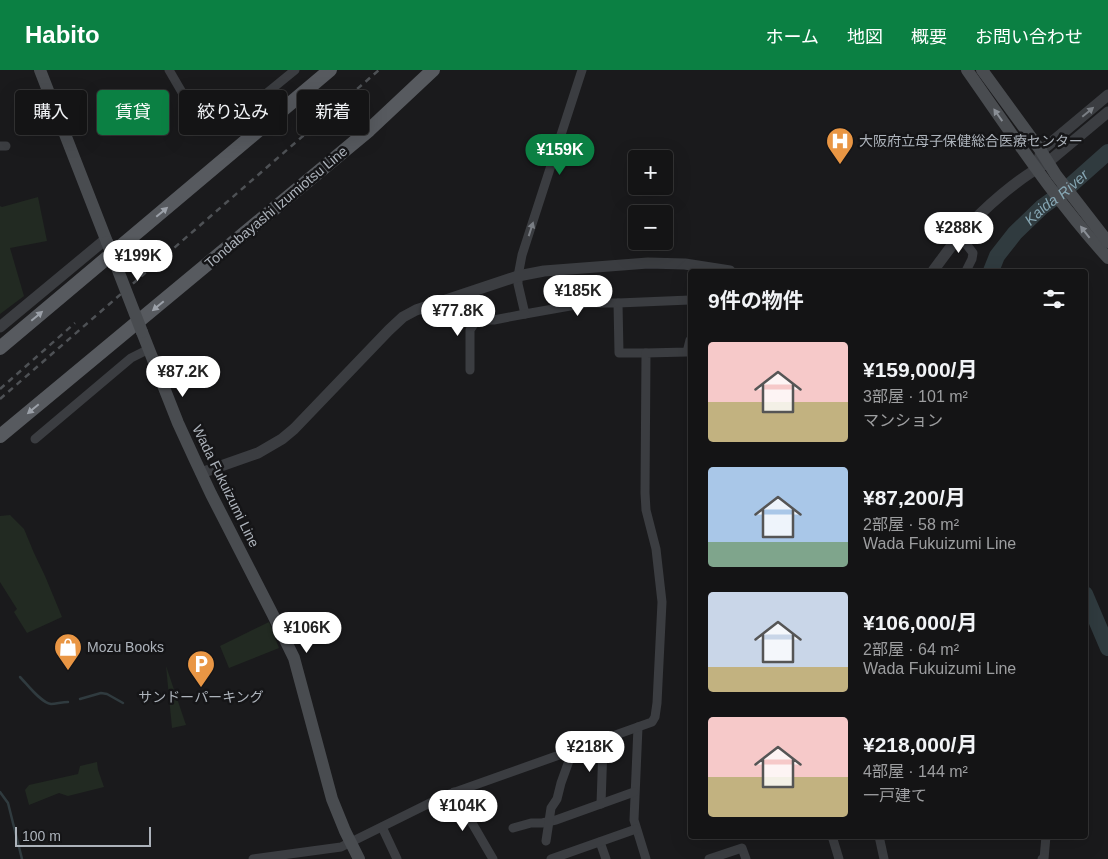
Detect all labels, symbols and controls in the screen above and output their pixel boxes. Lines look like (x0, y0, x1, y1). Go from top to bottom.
text: Habito (25, 21, 100, 48)
text: ホーム (766, 27, 819, 47)
text: 地図 (847, 27, 883, 47)
text: 概要 (911, 27, 947, 47)
text: お問い合わせ (975, 27, 1083, 47)
chip: 購入 (15, 90, 87, 135)
chip: 賃貸 (97, 90, 169, 135)
chip: 絞り込み (179, 90, 287, 135)
chip: 新着 (297, 90, 369, 135)
one-way arrow (1082, 107, 1094, 118)
one-way arrow (993, 108, 1003, 122)
hospital icon: 大阪府立母子保健総合医療センター (825, 126, 855, 165)
place label: 大阪府立母子保健総合医療センター (859, 133, 1083, 149)
pin: ¥159K (525, 134, 595, 176)
text: ¥159K (536, 141, 584, 158)
street label: Tondabayashi Izumiotsu Line (202, 143, 350, 271)
map controls (628, 150, 673, 250)
button: + (628, 150, 673, 195)
water label: Kaida River (1021, 165, 1092, 228)
button: − (628, 205, 673, 250)
one-way arrow (155, 206, 168, 217)
pin: ¥288K (924, 212, 994, 254)
text: ¥288K (935, 219, 983, 236)
one-way arrow (527, 222, 535, 237)
one-way arrow (1080, 226, 1091, 239)
pin: ¥199K (103, 240, 173, 282)
text: ¥199K (114, 247, 162, 264)
pin: ¥185K (543, 274, 613, 317)
text: ¥185K (554, 282, 602, 299)
icon: filters (1040, 285, 1068, 313)
text: 9件の物件 (708, 289, 804, 312)
pin: ¥77.8K (417, 294, 499, 337)
one-way arrow (152, 300, 165, 311)
text: ¥77.8K (432, 302, 484, 319)
one-way arrow (31, 311, 44, 322)
pin: ¥87.2K (142, 356, 224, 398)
text: ¥159,000/月 (863, 358, 977, 381)
icon: home (748, 362, 808, 422)
text: ¥87.2K (157, 363, 209, 380)
text: 3部屋 · 101 m² (863, 388, 968, 405)
one-way arrow (27, 404, 40, 415)
text: マンション (863, 412, 943, 429)
street label: Wada Fukuizumi Line (189, 422, 263, 550)
text: ¥87,200/月 (863, 486, 966, 509)
icon: home (748, 487, 808, 547)
text: 2部屋 · 58 m² (863, 516, 959, 533)
text: Wada Fukuizumi Line (863, 535, 1016, 552)
text: ¥106,000/月 (863, 611, 977, 634)
pin: ¥106K (272, 612, 342, 654)
icon: home (748, 612, 808, 672)
text: ¥106K (283, 619, 331, 636)
shop icon: Mozu Books (53, 632, 83, 671)
place label: Mozu Books (87, 639, 164, 655)
text: 2部屋 · 64 m² (863, 641, 959, 658)
parking icon: サンドーパーキング (186, 649, 216, 688)
text: Wada Fukuizumi Line (863, 660, 1016, 677)
place label: サンドーパーキング (138, 689, 264, 705)
pin: ¥218K (555, 730, 625, 773)
text: ¥218,000/月 (863, 733, 977, 756)
icon: home (748, 737, 808, 797)
text: ¥218K (566, 738, 614, 755)
text: 4部屋 · 144 m² (863, 763, 968, 780)
text: 一戸建て (863, 787, 927, 804)
pin: ¥104K (428, 790, 498, 832)
text: ¥104K (439, 797, 487, 814)
scale bar (15, 824, 151, 847)
text: 100 m (22, 828, 61, 844)

